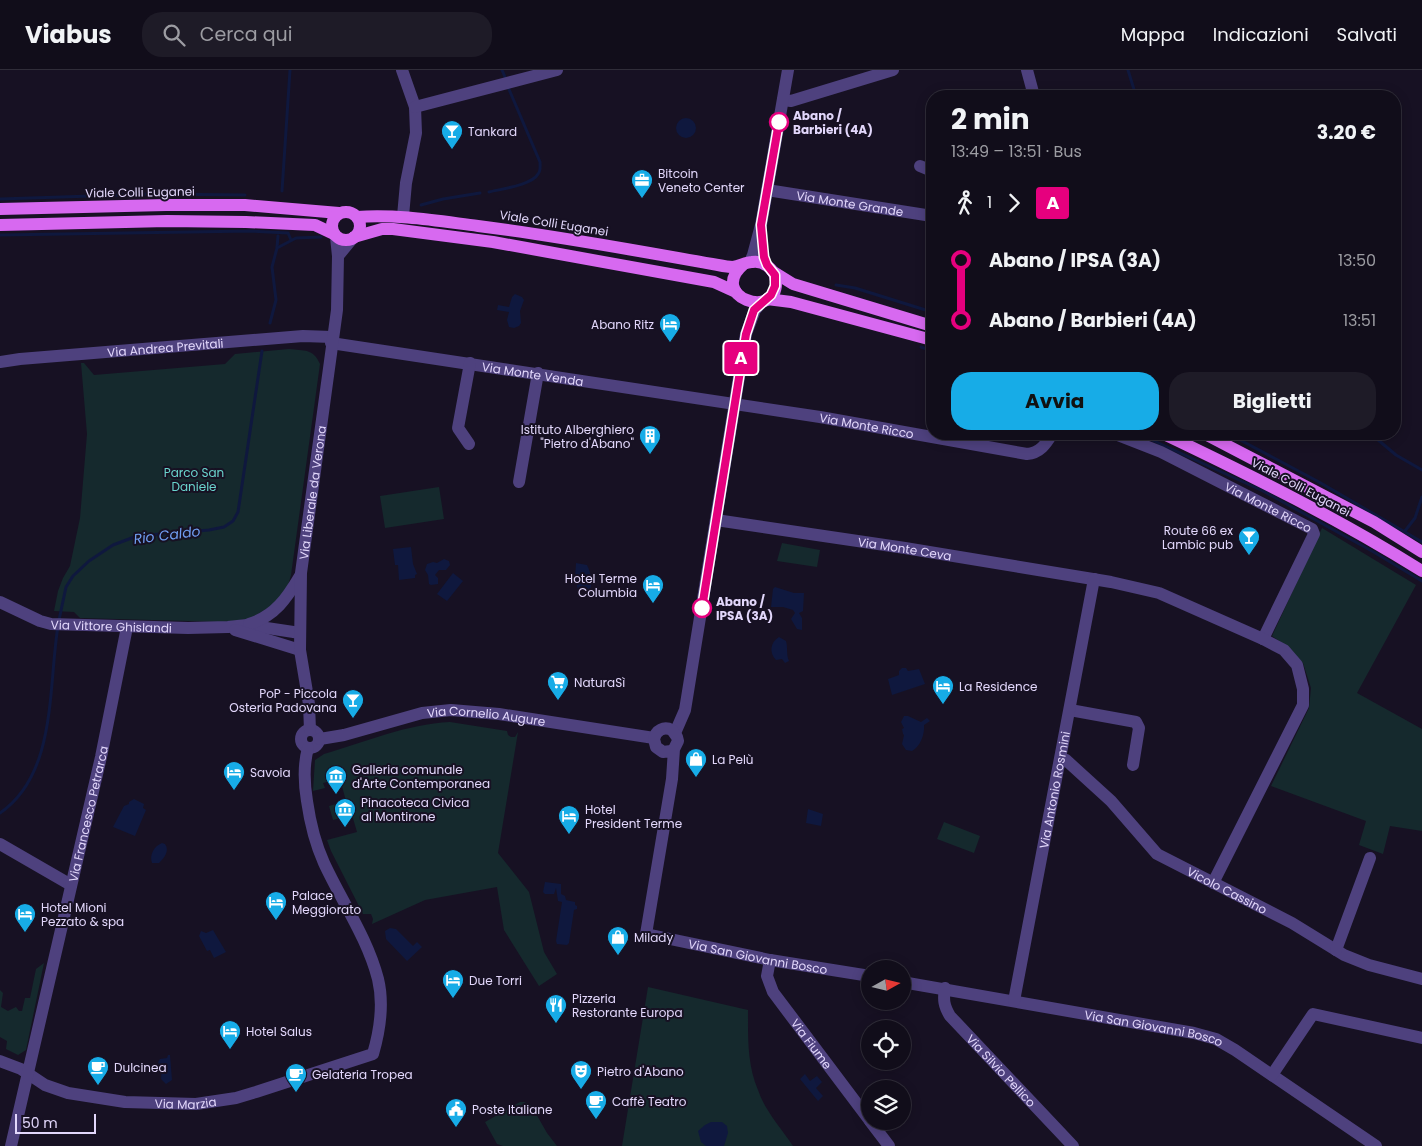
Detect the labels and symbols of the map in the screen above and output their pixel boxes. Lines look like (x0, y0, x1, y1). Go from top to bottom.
place label: Abano / Barbieri (4A) (793, 107, 873, 138)
marker: Abano / Barbieri (4A) (769, 112, 789, 132)
bar icon: Tankard (440, 119, 464, 150)
place label: Tankard (468, 123, 517, 140)
place label: Bitcoin Veneto Center (658, 165, 745, 196)
office icon: Bitcoin Veneto Center (630, 168, 654, 199)
street label: Viale Colli Euganei (85, 183, 195, 201)
street label: Via Monte Grande (795, 186, 905, 220)
street label: Viale Colli Euganei (498, 206, 610, 240)
hotel icon: Abano Ritz (658, 312, 682, 343)
place label: Abano Ritz (591, 316, 654, 333)
street label: Via Andrea Previtali (107, 334, 224, 360)
line badge: A (725, 342, 757, 374)
street label: Via Monte Venda (481, 357, 585, 390)
street label: Via Monte Ricco (818, 409, 916, 442)
place label: Istituto Alberghiero "Pietro d'Abano" (521, 421, 634, 452)
street label: Via Liberale da Verona (294, 424, 330, 561)
building icon: Istituto Alberghiero "Pietro d'Abano" (638, 424, 662, 455)
street label: Viale Colli Euganei (1248, 454, 1354, 520)
park label: Parco San Daniele (164, 464, 224, 495)
street label: Via Monte Ricco (1222, 477, 1315, 536)
water label: Rio Caldo (132, 521, 202, 549)
place label: Route 66 ex Lambic pub (1162, 522, 1233, 553)
bar icon: Route 66 ex Lambic pub (1237, 525, 1261, 556)
street label: Via Monte Ceva (857, 533, 953, 564)
place label: Hotel Terme Columbia (565, 570, 637, 601)
hotel icon: Hotel Terme Columbia (641, 573, 665, 604)
place label: Abano / IPSA (3A) (716, 593, 773, 624)
marker: Abano / IPSA (3A) (692, 598, 712, 618)
street label: Via Vittore Ghislandi (50, 615, 172, 636)
supermarket icon: NaturaSì (546, 670, 570, 701)
place label: NaturaSì (574, 674, 625, 691)
hotel icon: La Residence (931, 674, 955, 705)
place label: La Residence (959, 678, 1037, 695)
place label: PoP - Piccola Osteria Padovana (229, 685, 337, 716)
bar icon: PoP - Piccola Osteria Padovana (341, 688, 365, 719)
street label: Via Cornelio Augure (426, 701, 547, 730)
street label: Via Antonio Rosmini (1035, 730, 1073, 850)
street label: Via Francesco Petrarca (64, 744, 112, 884)
shop icon: La Pelù (684, 747, 708, 778)
place label: La Pelù (712, 751, 754, 768)
hotel icon: Savoia (222, 760, 246, 791)
place label: Galleria comunale d'Arte Contemporanea (352, 761, 490, 792)
place label: Savoia (250, 764, 291, 781)
museum icon: Galleria comunale d'Arte Contemporanea (324, 764, 348, 795)
place label: Pinacoteca Civica al Montirone (361, 794, 469, 825)
museum icon: Pinacoteca Civica al Montirone (333, 797, 357, 828)
place label: Hotel President Terme (585, 801, 682, 832)
hotel icon: Hotel President Terme (557, 804, 581, 835)
street label: Vicolo Cassino (1184, 862, 1271, 918)
place label: Palace Meggiorato (292, 887, 362, 918)
hotel icon: Palace Meggiorato (264, 890, 288, 921)
place label: Hotel Mioni Pezzato & spa (41, 899, 124, 930)
hotel icon: Hotel Mioni Pezzato & spa (13, 902, 37, 933)
shop icon: Milady (606, 925, 630, 956)
place label: Milady (634, 929, 673, 946)
street label: Via San Giovanni Bosco (687, 935, 829, 978)
north arrow (861, 960, 911, 1010)
hotel icon: Due Torri (441, 968, 465, 999)
place label: Due Torri (469, 972, 522, 989)
place label: Pizzeria Restorante Europa (572, 990, 683, 1021)
restaurant icon: Pizzeria Restorante Europa (544, 993, 568, 1024)
street label: Via San Giovanni Bosco (1083, 1006, 1227, 1050)
street label: Via Fiume (787, 1015, 836, 1072)
hotel icon: Hotel Salus (218, 1019, 242, 1050)
place label: Hotel Salus (246, 1023, 312, 1040)
street label: Via Silvio Pellico (963, 1030, 1040, 1111)
cafe icon: Dulcinea (86, 1055, 110, 1086)
place label: Dulcinea (114, 1059, 167, 1076)
theatre icon: Pietro d'Abano (569, 1059, 593, 1090)
cafe icon: Gelateria Tropea (284, 1062, 308, 1093)
place label: Pietro d'Abano (597, 1063, 684, 1080)
place label: Gelateria Tropea (312, 1066, 413, 1083)
cafe icon: Caffè Teatro (584, 1089, 608, 1120)
street label: Via Marzia (154, 1093, 218, 1112)
place label: Caffè Teatro (612, 1093, 687, 1110)
public building icon: Poste Italiane (444, 1097, 468, 1128)
place label: Poste Italiane (472, 1101, 552, 1118)
scale bar (15, 1111, 96, 1134)

